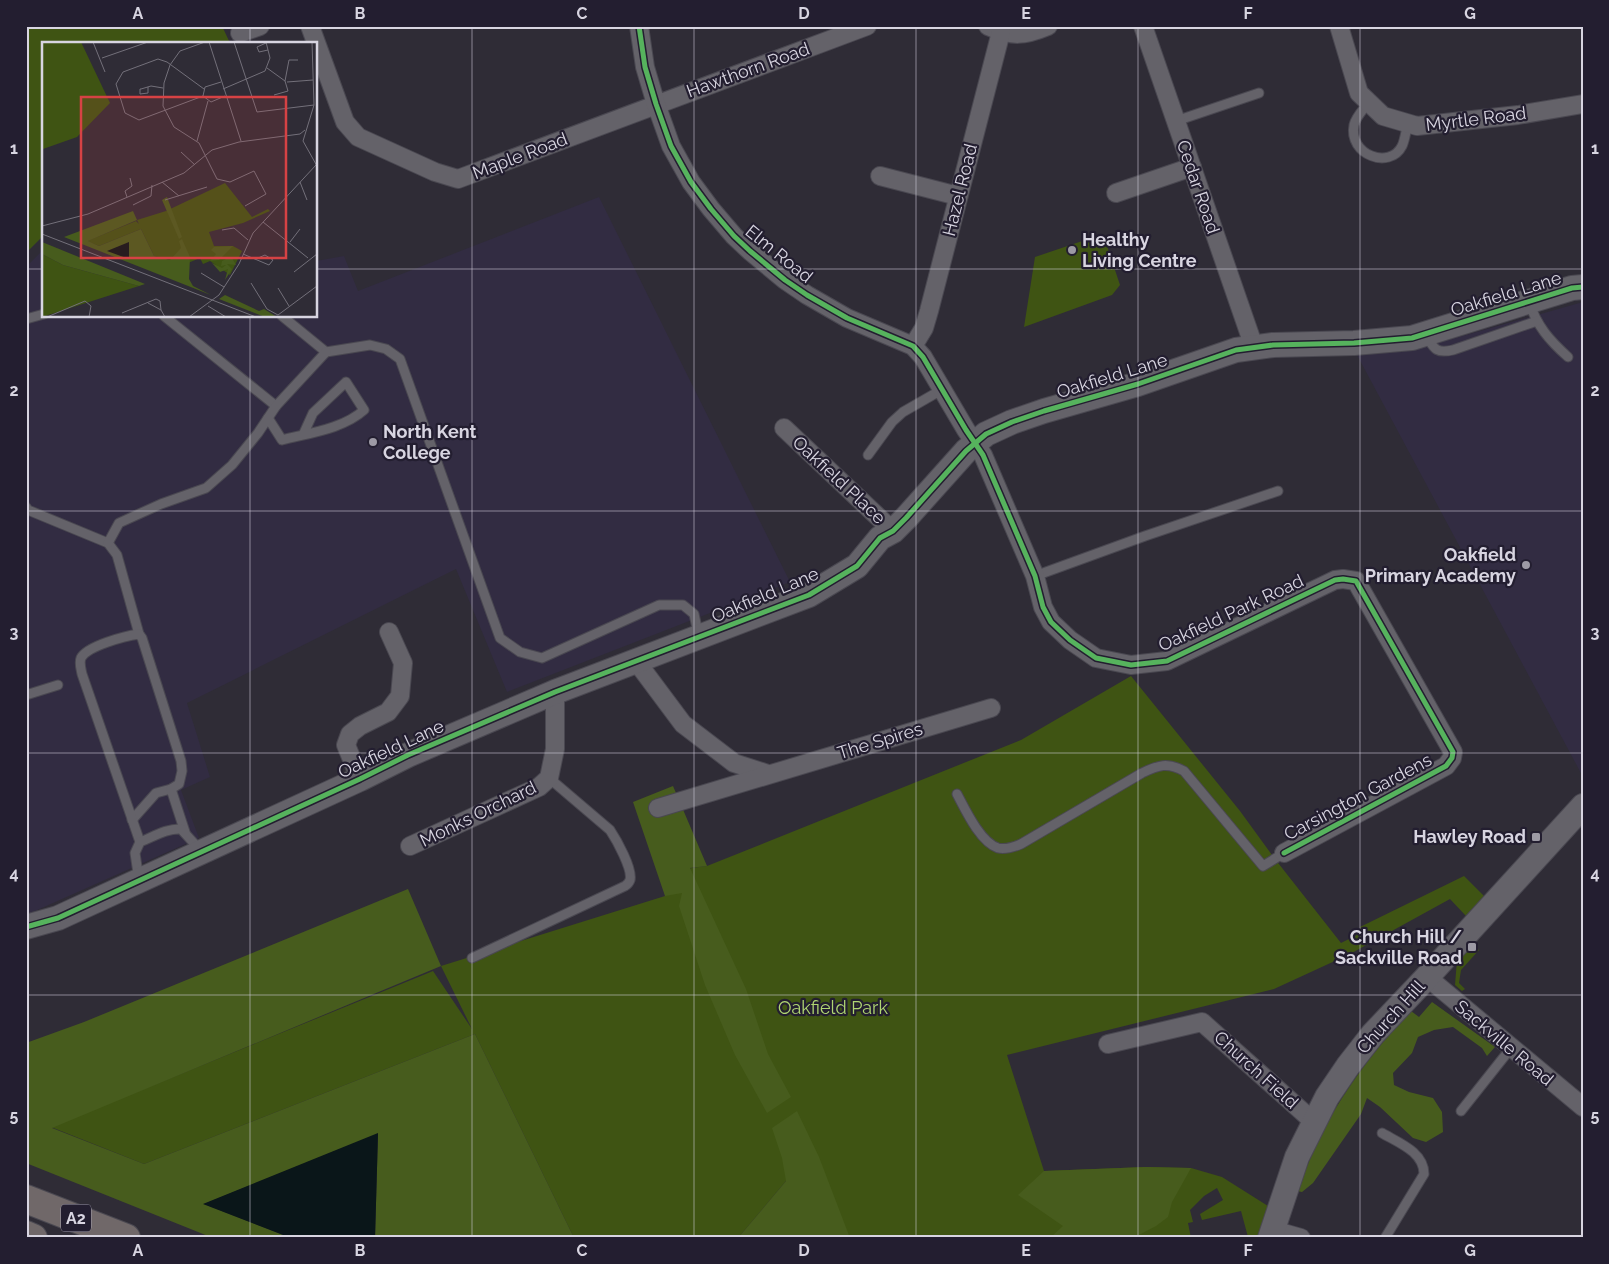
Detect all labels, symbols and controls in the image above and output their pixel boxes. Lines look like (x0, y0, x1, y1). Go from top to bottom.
text: A (133, 4, 144, 23)
text: B (355, 4, 366, 23)
text: C (577, 4, 588, 23)
text: D (798, 4, 810, 23)
text: E (1021, 4, 1031, 23)
text: F (1243, 4, 1253, 23)
text: G (1464, 4, 1476, 23)
street label: Hawthorn Road (684, 38, 812, 101)
inset map (42, 42, 318, 318)
street label: Myrtle Road (1424, 102, 1527, 135)
street label: Maple Road (469, 128, 570, 183)
street label: Cedar Road (1173, 137, 1224, 236)
text: 1 (10, 139, 18, 158)
text: 1 (1591, 139, 1599, 158)
street label: Hazel Road (938, 142, 981, 238)
street label: Elm Road (742, 220, 817, 287)
place label: Healthy Living Centre (1082, 229, 1197, 271)
marker: Healthy Living Centre (1066, 244, 1078, 256)
street label: Oakfield Lane (1448, 267, 1564, 320)
street label: Oakfield Lane (1054, 349, 1170, 402)
text: 2 (9, 381, 19, 400)
text: 2 (1590, 381, 1600, 400)
place label: North Kent College (383, 421, 477, 463)
street label: Oakfield Place (789, 431, 890, 528)
marker: North Kent College (367, 436, 379, 448)
place label: Oakfield Primary Academy (1365, 544, 1516, 586)
marker: Oakfield Primary Academy (1520, 559, 1532, 571)
street label: Oakfield Lane (708, 562, 822, 627)
street label: Oakfield Park Road (1155, 570, 1307, 655)
text: 3 (10, 623, 19, 642)
text: 3 (1591, 623, 1600, 642)
street label: Oakfield Lane (334, 715, 447, 782)
street label: The Spires (835, 718, 925, 763)
street label: Carsington Gardens (1280, 749, 1435, 844)
street label: Monks Orchard (416, 776, 539, 851)
place label: Hawley Road (1413, 826, 1526, 847)
marker: Hawley Road (1530, 831, 1542, 843)
text: 4 (9, 864, 19, 883)
text: 4 (1590, 864, 1600, 883)
place label: Church Hill / Sackville Road (1335, 926, 1462, 968)
marker: Church Hill / Sackville Road (1466, 941, 1478, 953)
street label: Church Hill (1352, 976, 1429, 1058)
street label: Sackville Road (1451, 995, 1558, 1090)
park label: Oakfield Park (778, 997, 888, 1018)
street label: Church Field (1210, 1026, 1303, 1113)
text: 5 (10, 1106, 19, 1125)
text: 5 (1591, 1106, 1600, 1125)
road number: A2 (61, 1204, 91, 1232)
text: A (133, 1241, 144, 1260)
text: B (355, 1241, 366, 1260)
text: C (577, 1241, 588, 1260)
text: D (798, 1241, 810, 1260)
text: E (1021, 1241, 1031, 1260)
text: F (1243, 1241, 1253, 1260)
text: G (1464, 1241, 1476, 1260)

